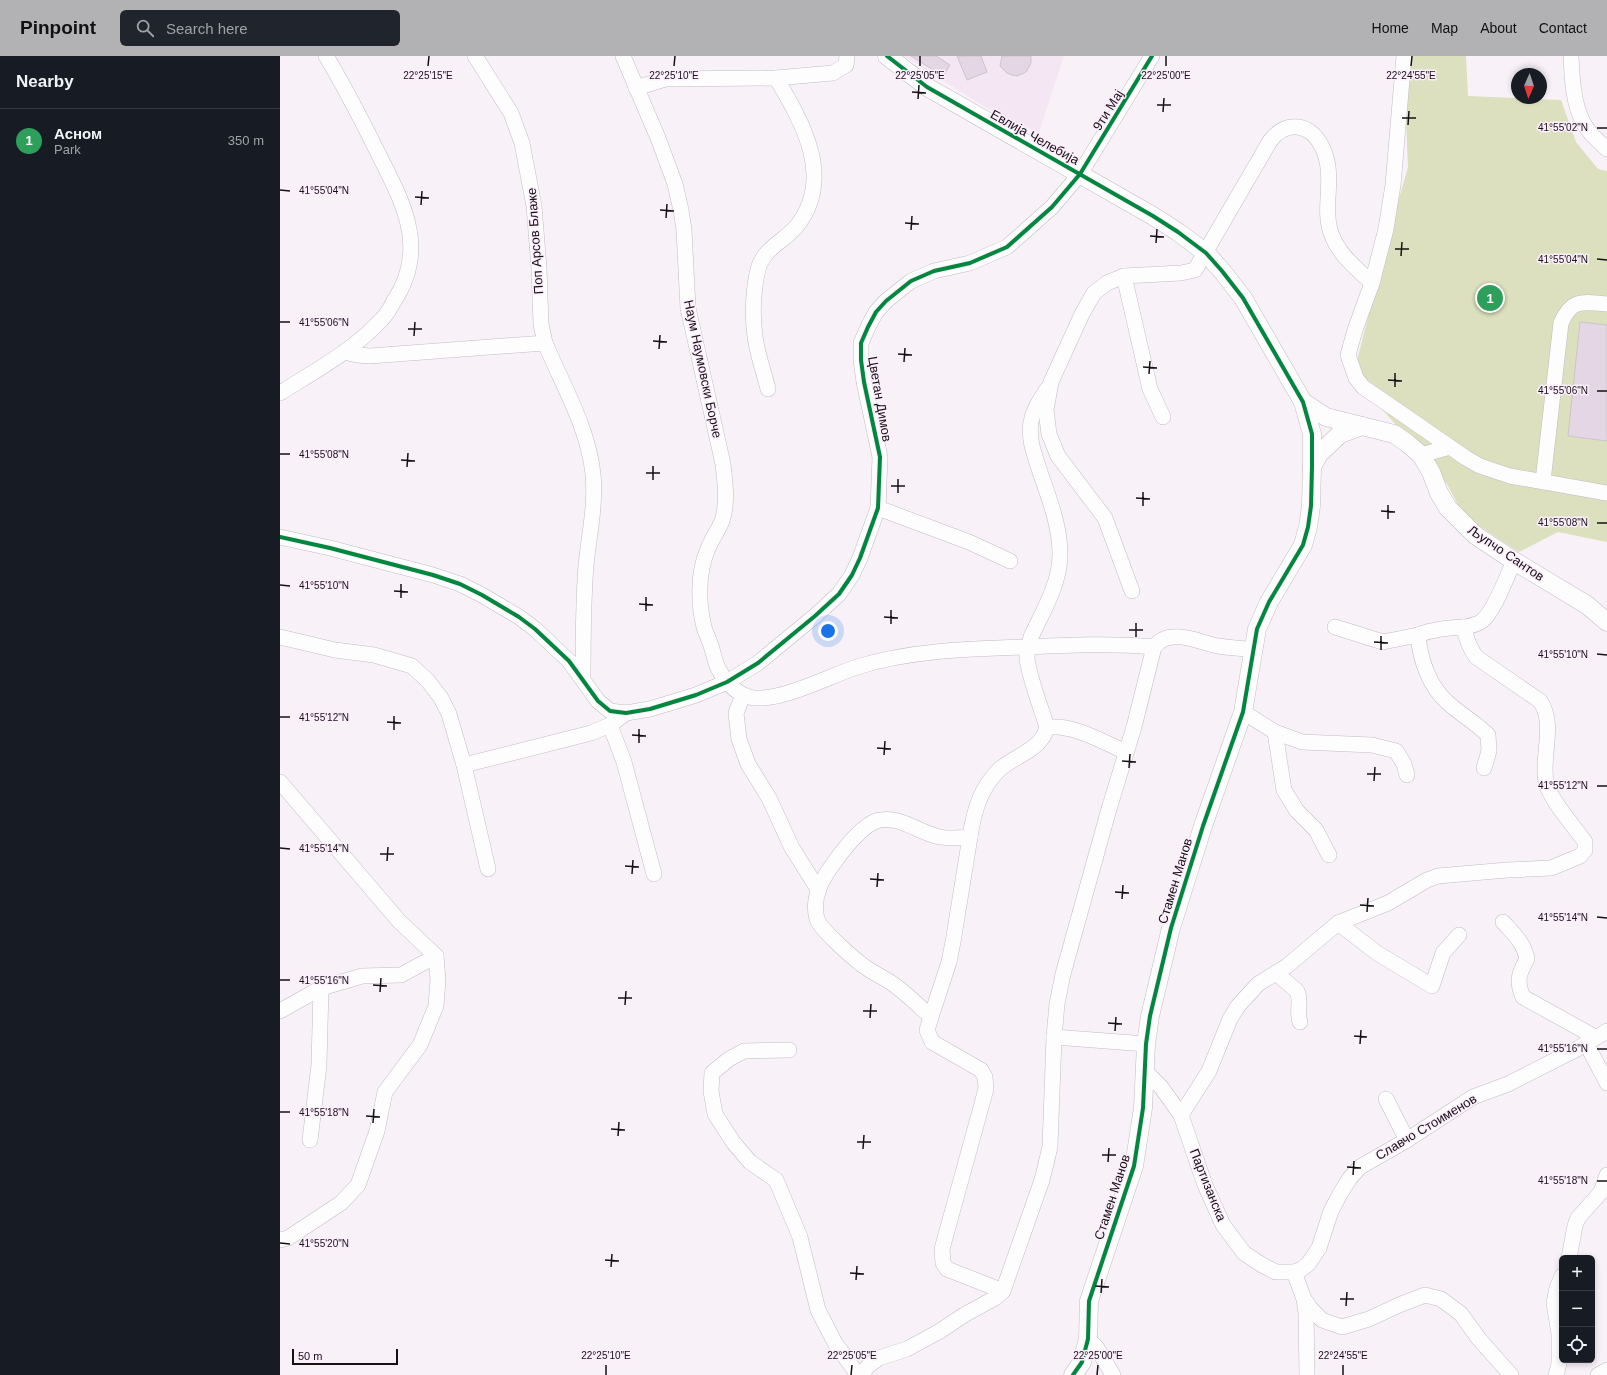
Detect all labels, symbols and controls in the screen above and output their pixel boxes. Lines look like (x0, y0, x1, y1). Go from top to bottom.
search box (120, 10, 400, 46)
text: Pinpoint (20, 17, 96, 38)
icon: search (134, 17, 156, 39)
text: Search here (166, 20, 248, 37)
text: Home (1372, 20, 1409, 36)
text: Map (1431, 20, 1458, 36)
text: About (1480, 20, 1517, 36)
text: Contact (1539, 20, 1587, 36)
north arrow (1511, 68, 1547, 104)
text: 22°25'15"E (403, 70, 453, 81)
text: 22°25'10"E (649, 70, 699, 81)
text: 22°25'05"E (895, 70, 945, 81)
text: 22°25'00"E (1141, 70, 1191, 81)
text: 22°24'55"E (1386, 70, 1436, 81)
text: Nearby (16, 72, 74, 91)
street label: 9ти Мај (1090, 87, 1126, 133)
street label: Евлија Челебија (988, 106, 1083, 168)
text: 41°55'02"N (1538, 122, 1588, 133)
text: Асном (54, 125, 102, 142)
text: 1 (25, 133, 33, 148)
text: 350 m (228, 133, 264, 148)
text: Park (54, 142, 81, 157)
text: 41°55'04"N (299, 185, 349, 196)
street label: Поп Арсов Блаже (524, 187, 546, 295)
text: 41°55'04"N (1538, 254, 1588, 265)
pin: 1 (1477, 283, 1503, 313)
street label: Наум Наумовски Борче (681, 299, 725, 439)
text: 41°55'06"N (299, 317, 349, 328)
street label: Цветан Димов (865, 355, 895, 443)
text: 41°55'06"N (1538, 385, 1588, 396)
text: 41°55'08"N (299, 449, 349, 460)
text: 41°55'08"N (1538, 517, 1588, 528)
street label: Љупчо Сантов (1465, 522, 1547, 584)
text: 41°55'10"N (299, 580, 349, 591)
your location (818, 621, 838, 641)
text: 41°55'10"N (1538, 649, 1588, 660)
text: 41°55'12"N (299, 712, 349, 723)
text: 41°55'12"N (1538, 780, 1588, 791)
street label: Стамен Манов (1155, 836, 1195, 926)
text: 41°55'14"N (299, 843, 349, 854)
text: 41°55'14"N (1538, 912, 1588, 923)
text: 41°55'16"N (299, 975, 349, 986)
text: 41°55'16"N (1538, 1043, 1588, 1054)
street label: Славчо Стоименов (1373, 1091, 1479, 1163)
text: 41°55'18"N (299, 1107, 349, 1118)
street label: Партизанска (1187, 1147, 1230, 1224)
street label: Стамен Манов (1091, 1152, 1133, 1242)
text: 41°55'18"N (1538, 1175, 1588, 1186)
text: 41°55'20"N (299, 1238, 349, 1249)
map controls (1559, 1255, 1595, 1363)
button: + (1559, 1255, 1595, 1291)
button: − (1559, 1291, 1595, 1327)
button: locate (1559, 1327, 1595, 1363)
scale bar (292, 1347, 398, 1366)
text: 50 m (298, 1350, 322, 1362)
text: 22°25'10"E (581, 1350, 631, 1361)
text: 22°25'05"E (827, 1350, 877, 1361)
text: 22°25'00"E (1073, 1350, 1123, 1361)
text: 22°24'55"E (1318, 1350, 1368, 1361)

